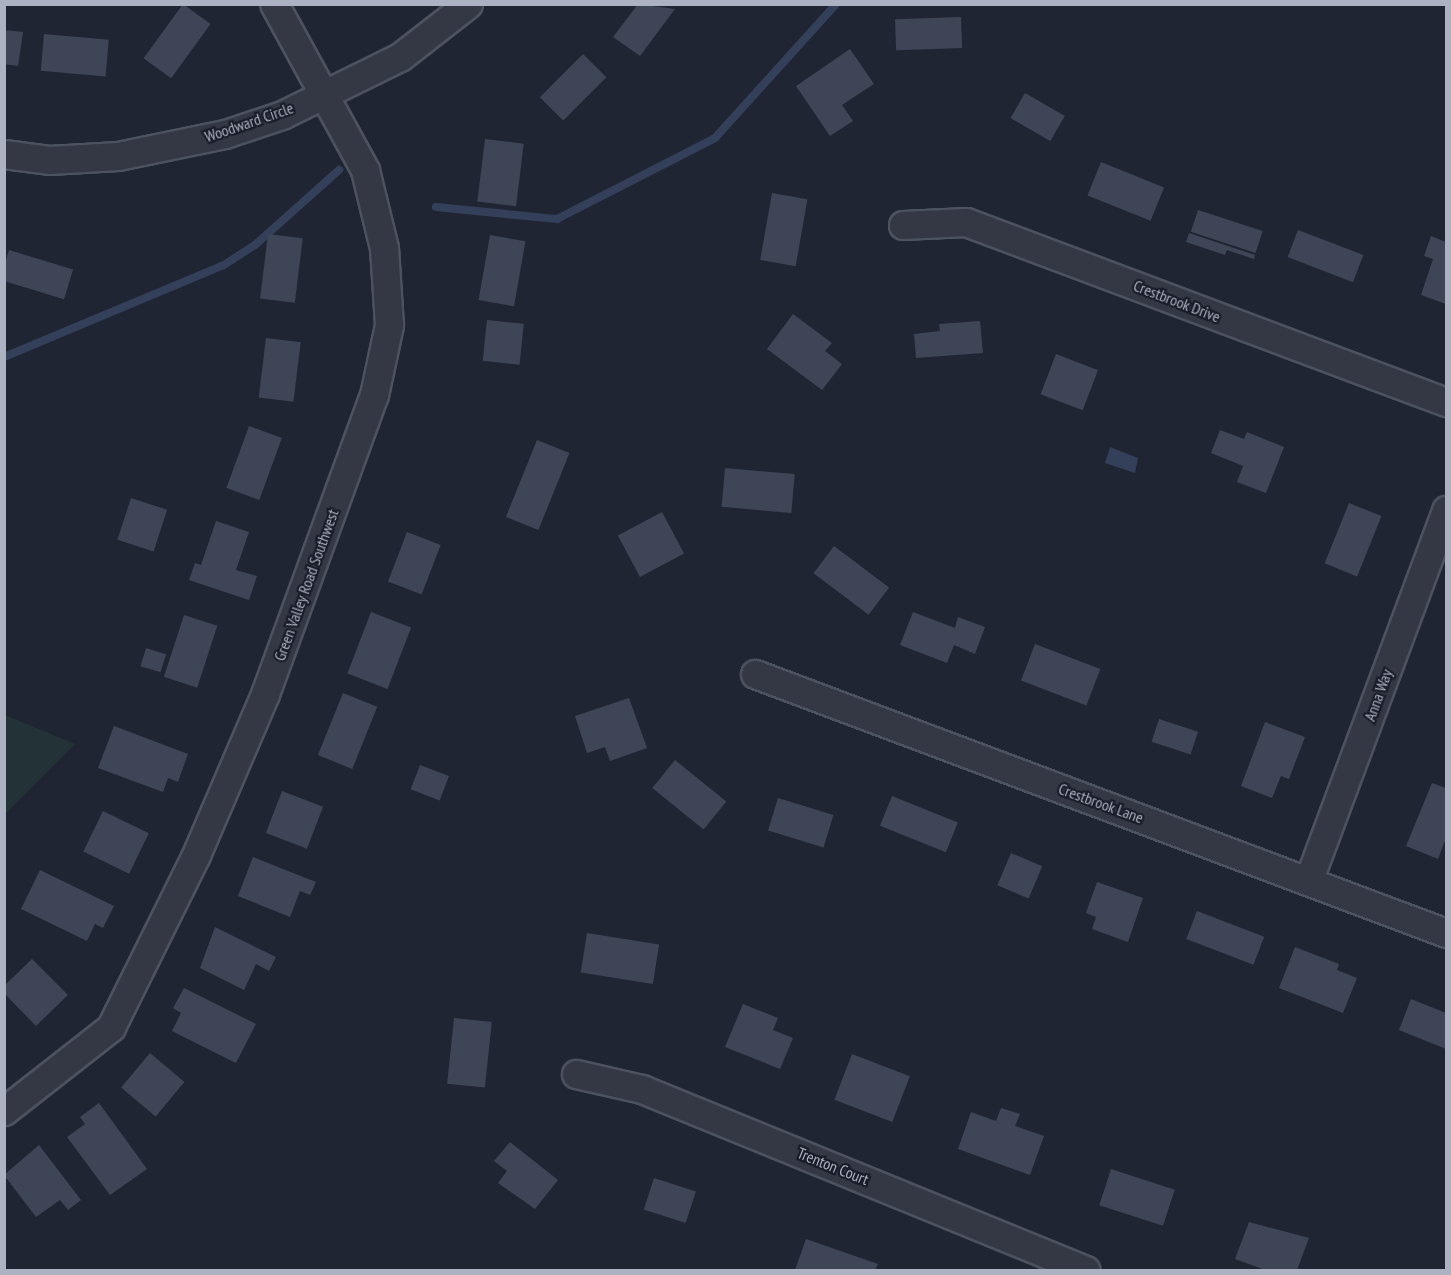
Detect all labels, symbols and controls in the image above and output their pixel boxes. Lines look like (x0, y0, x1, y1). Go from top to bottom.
street label: Woodward Circle (202, 98, 296, 146)
street label: Crestbrook Drive (1131, 276, 1223, 326)
street label: Green Valley Road Southwest (270, 506, 342, 664)
street label: Anna Way (1360, 666, 1396, 724)
street label: Crestbrook Lane (1056, 779, 1146, 827)
street label: Trenton Court (794, 1143, 872, 1189)

